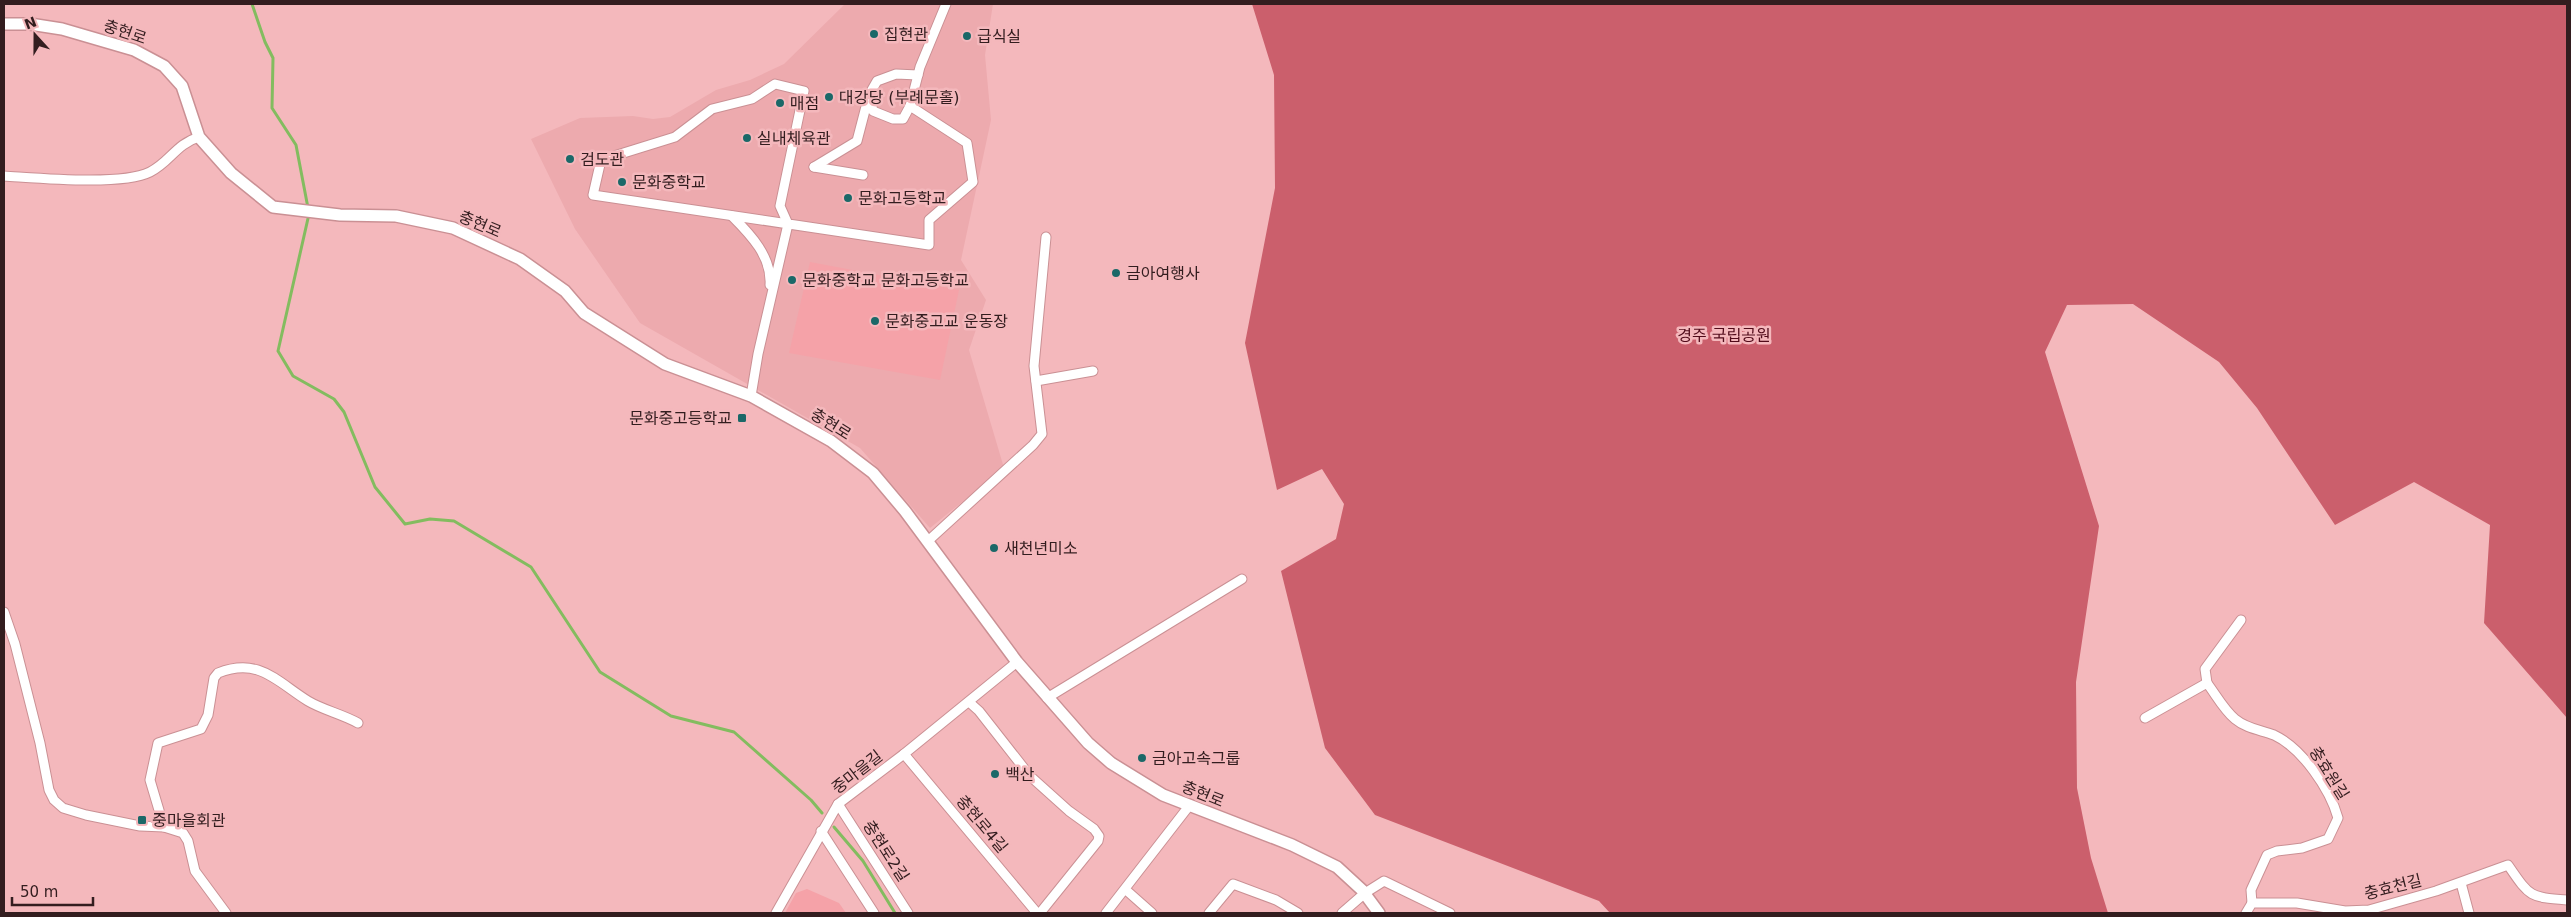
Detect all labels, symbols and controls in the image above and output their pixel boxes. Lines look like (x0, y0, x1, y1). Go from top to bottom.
north arrow (10, 10, 60, 60)
text: N (22, 13, 39, 32)
street label: 충현로 (101, 16, 149, 48)
place label: 집현관 (884, 25, 928, 44)
place label: 급식실 (977, 27, 1021, 46)
marker: 집현관 (868, 28, 880, 40)
marker: 급식실 (961, 30, 973, 42)
place label: 대강당 (부례문홀) (839, 88, 960, 107)
marker: 대강당 (부례문홀) (823, 91, 835, 103)
place label: 매점 (790, 94, 819, 113)
marker: 매점 (774, 97, 786, 109)
place label: 실내체육관 (757, 129, 831, 148)
marker: 실내체육관 (741, 132, 753, 144)
place label: 검도관 (580, 150, 624, 169)
marker: 검도관 (564, 153, 576, 165)
place label: 문화중학교 (632, 173, 706, 192)
marker: 문화중학교 (616, 176, 628, 188)
place label: 문화고등학교 (858, 189, 946, 208)
marker: 문화고등학교 (842, 192, 854, 204)
street label: 충현로 (456, 207, 504, 241)
place label: 금아여행사 (1126, 264, 1200, 283)
marker: 금아여행사 (1110, 267, 1122, 279)
place label: 문화중학교 문화고등학교 (802, 271, 969, 290)
marker: 문화중학교 문화고등학교 (786, 274, 798, 286)
place label: 문화중고교 운동장 (885, 312, 1008, 331)
marker: 문화중고교 운동장 (869, 315, 881, 327)
park label: 경주 국립공원 (1677, 326, 1771, 345)
street label: 충현로 (807, 404, 855, 444)
place label: 문화중고등학교 (629, 409, 732, 428)
marker: 문화중고등학교 (736, 412, 748, 424)
place label: 새천년미소 (1004, 539, 1078, 558)
marker: 새천년미소 (988, 542, 1000, 554)
street label: 충효원길 (2305, 743, 2353, 803)
street label: 중마을길 (828, 746, 886, 798)
place label: 금아고속그룹 (1152, 749, 1240, 768)
marker: 금아고속그룹 (1136, 752, 1148, 764)
place label: 백산 (1005, 765, 1035, 784)
marker: 백산 (989, 768, 1001, 780)
street label: 충현로 (1179, 777, 1227, 811)
street label: 충현로4길 (953, 791, 1011, 857)
place label: 중마을회관 (152, 811, 226, 830)
marker: 중마을회관 (136, 814, 148, 826)
street label: 충현로2길 (859, 817, 913, 885)
street label: 충효천길 (2362, 871, 2424, 903)
scale bar (12, 874, 94, 906)
text: 50 m (20, 883, 58, 901)

